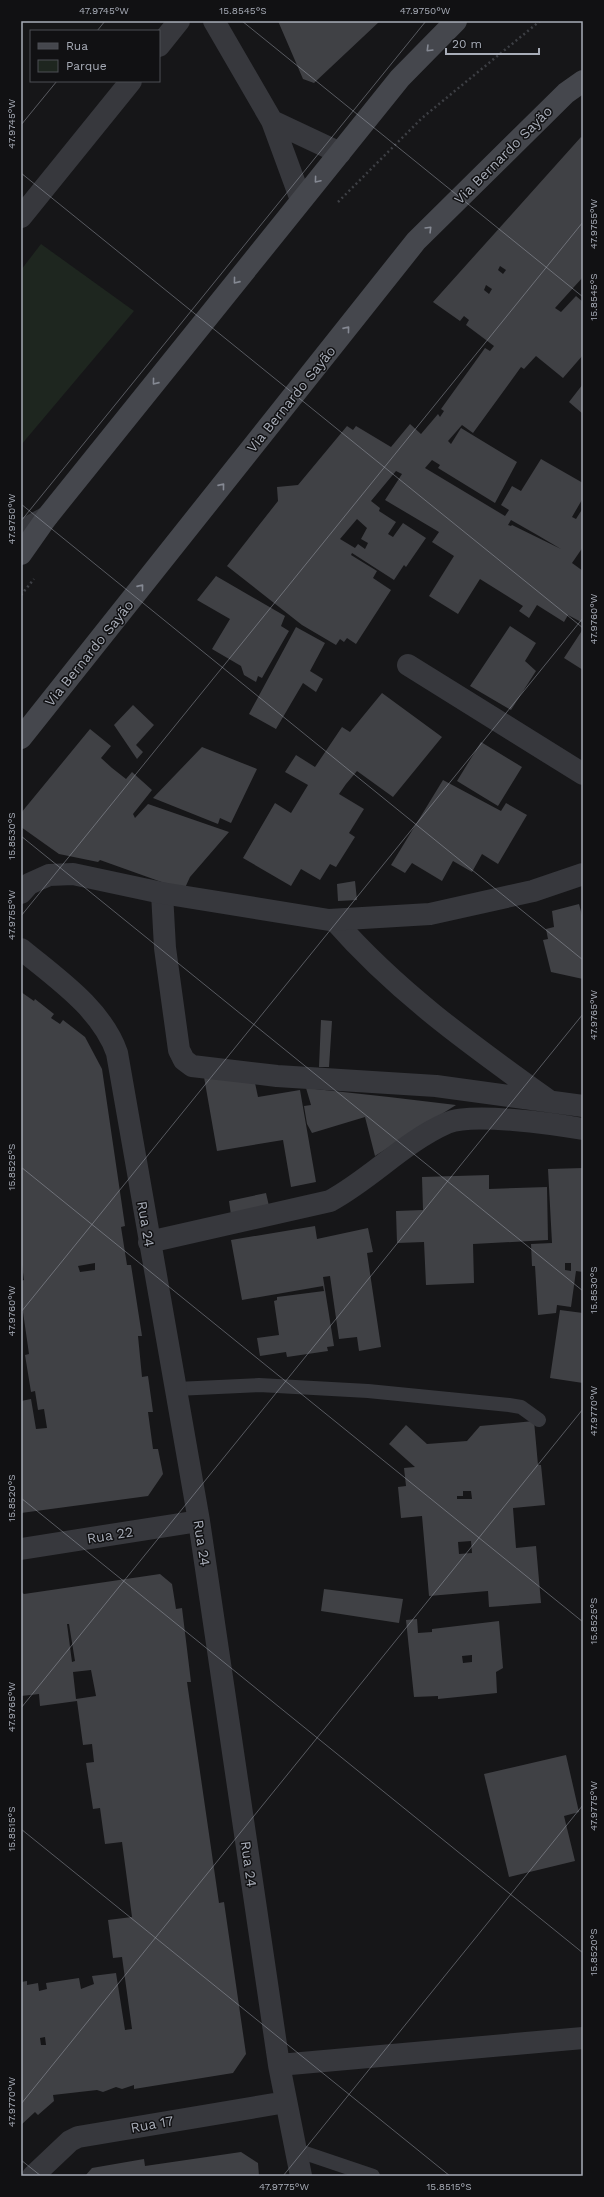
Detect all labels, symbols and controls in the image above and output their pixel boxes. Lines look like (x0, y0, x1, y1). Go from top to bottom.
text: 47.9745°W (79, 5, 129, 16)
text: 15.8545°S (219, 5, 267, 16)
text: 47.9750°W (400, 5, 451, 16)
legend (30, 30, 160, 82)
scale bar (446, 30, 539, 56)
text: 20 m (452, 37, 482, 51)
text: Rua (66, 39, 88, 53)
one-way arrow (426, 44, 434, 52)
text: Parque (66, 59, 107, 73)
text: 47.9745°W (6, 99, 17, 149)
street label: Via Bernardo Sayão (451, 103, 555, 207)
one-way arrow (315, 175, 322, 182)
text: 47.9755°W (588, 198, 599, 249)
one-way arrow (424, 226, 432, 234)
text: 15.8545°S (588, 273, 599, 321)
one-way arrow (233, 276, 240, 283)
one-way arrow (342, 327, 349, 334)
street label: Via Bernardo Sayão (243, 343, 339, 455)
one-way arrow (152, 378, 159, 385)
one-way arrow (217, 483, 224, 490)
text: 47.9750°W (6, 493, 17, 544)
one-way arrow (137, 585, 144, 592)
text: 47.9760°W (588, 593, 599, 644)
street label: Via Bernardo Sayão (41, 597, 137, 709)
text: 15.8530°S (6, 812, 17, 860)
text: 47.9755°W (6, 889, 17, 940)
text: 47.9765°W (588, 989, 599, 1040)
text: 15.8525°S (6, 1143, 17, 1191)
street label: Rua 24 (134, 1200, 158, 1248)
text: 15.8530°S (588, 1266, 599, 1314)
text: 47.9760°W (6, 1285, 17, 1336)
text: 47.9770°W (588, 1385, 599, 1436)
text: 15.8520°S (6, 1474, 17, 1522)
street label: Rua 24 (190, 1519, 214, 1567)
street label: Rua 22 (86, 1523, 134, 1547)
text: 15.8525°S (588, 1597, 599, 1645)
text: 47.9765°W (6, 1681, 17, 1732)
text: 47.9775°W (588, 1781, 599, 1831)
text: 15.8515°S (6, 1806, 17, 1852)
street label: Rua 24 (238, 1840, 260, 1888)
text: 15.8520°S (588, 1928, 599, 1976)
text: 47.9770°W (6, 2076, 17, 2127)
street label: Rua 17 (129, 2112, 175, 2136)
text: 47.9775°W (259, 2181, 309, 2192)
text: 15.8515°S (426, 2181, 472, 2192)

